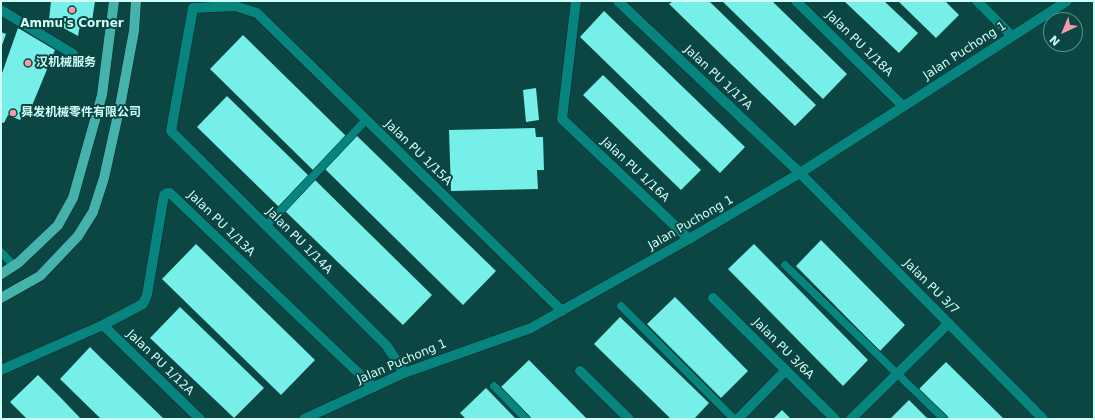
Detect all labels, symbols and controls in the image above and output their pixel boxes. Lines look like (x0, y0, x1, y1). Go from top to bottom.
marker: Ammu's Corner (67, 5, 77, 15)
street label: Jalan PU 1/18A (822, 8, 896, 80)
north arrow (1043, 12, 1083, 52)
place label: Ammu's Corner (20, 17, 124, 31)
street label: Jalan Puchong 1 (921, 19, 1009, 83)
text: N (1047, 32, 1063, 48)
street label: Jalan PU 1/17A (681, 43, 755, 113)
place label: 汉机械服务 (36, 56, 96, 70)
marker: 汉机械服务 (23, 58, 33, 68)
place label: 曻发机械零件有限公司 (21, 106, 141, 120)
marker: 曻发机械零件有限公司 (8, 108, 18, 118)
street label: Jalan PU 1/15A (381, 117, 455, 189)
street label: Jalan PU 1/16A (598, 135, 672, 205)
street label: Jalan PU 1/13A (184, 188, 258, 260)
street label: Jalan Puchong 1 (646, 193, 736, 253)
street label: Jalan PU 1/14A (263, 205, 335, 277)
street label: Jalan PU 3/7 (900, 256, 962, 318)
street label: Jalan PU 3/6A (749, 315, 817, 383)
street label: Jalan PU 1/12A (123, 327, 197, 399)
street label: Jalan Puchong 1 (355, 337, 449, 387)

